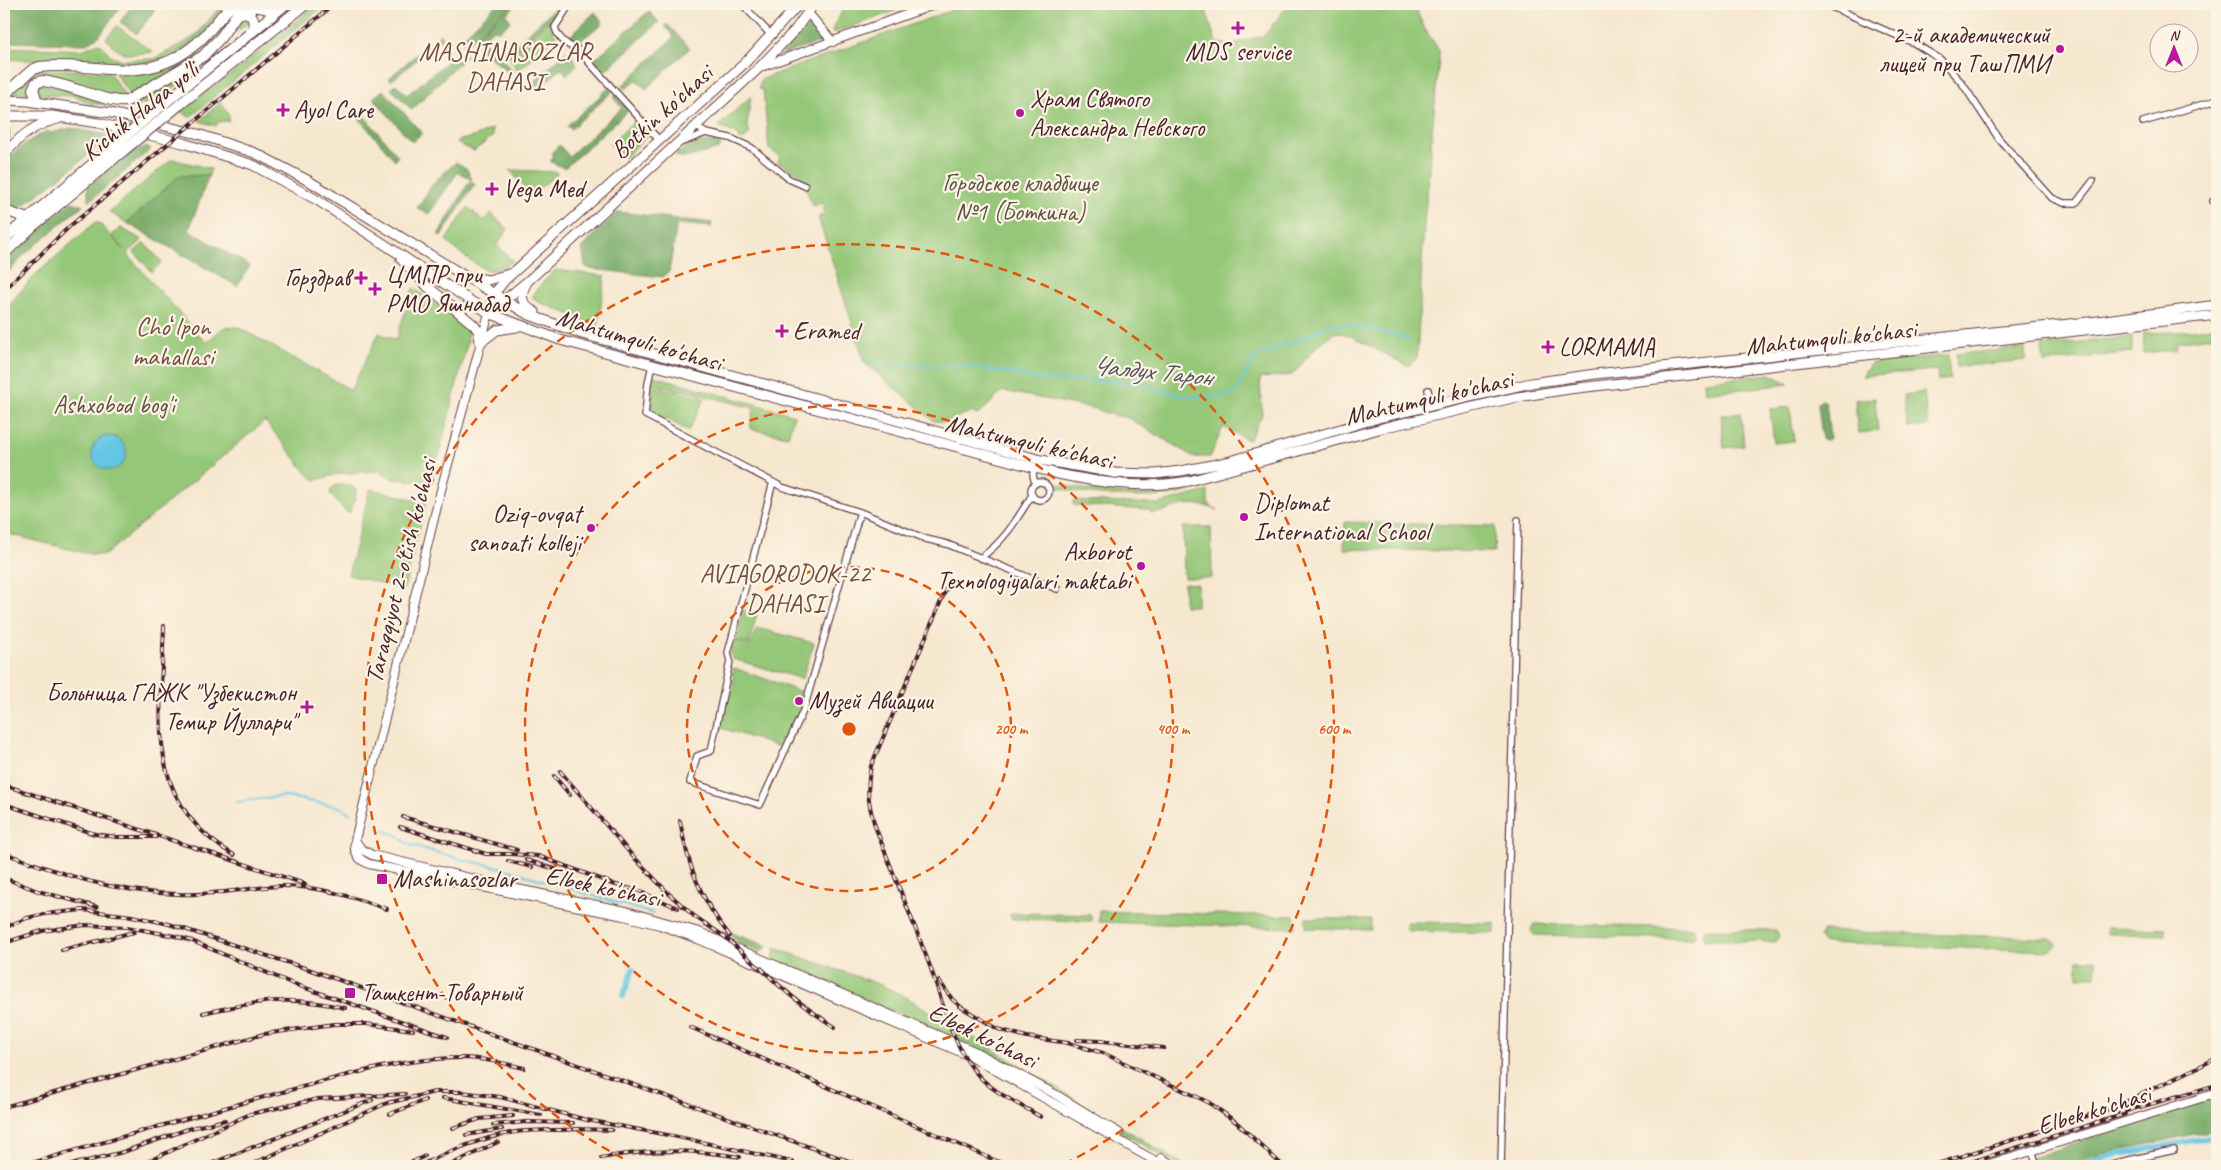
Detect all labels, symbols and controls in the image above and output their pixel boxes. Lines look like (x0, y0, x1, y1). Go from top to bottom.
place label: 2-й академический лицей при ТашПМИ (1879, 19, 2054, 80)
marker: MDS service (1231, 21, 1245, 35)
north arrow (2148, 22, 2198, 72)
text: N (2170, 27, 2181, 44)
district label: MASHINASOZLAR DAHASI (419, 35, 594, 98)
place label: MDS service (1185, 36, 1293, 68)
marker: 2-й академический лицей при ТашПМИ (2054, 43, 2066, 55)
street label: Kichik Halqa yo'li (75, 52, 208, 168)
street label: Botkin ko'chasi (604, 56, 722, 166)
place label: Храм Святого Александра Невского (1030, 83, 1206, 144)
place label: Ayol Care (294, 94, 375, 126)
marker: Ayol Care (276, 103, 290, 117)
marker: Храм Святого Александра Невского (1014, 107, 1026, 119)
park label: Городское кладбище №1 (Боткина) (942, 167, 1099, 228)
place label: Vega Med (503, 173, 588, 205)
marker: Vega Med (485, 182, 499, 196)
place label: ЦМПР при РМО Яшнабад (386, 259, 511, 320)
place label: Горздрав (285, 262, 355, 294)
marker: Горздрав (354, 271, 368, 285)
marker: ЦМПР при РМО Яшнабад (368, 282, 382, 296)
street label: Mahtumquli ko'chasi (552, 301, 729, 380)
district label: Choʻlpon mahallasi (132, 310, 217, 373)
street label: Mahtumquli ko'chasi (1744, 313, 1921, 363)
place label: Eramed (793, 315, 862, 347)
marker: Eramed (775, 324, 789, 338)
place label: LORMAMA (1559, 331, 1655, 363)
marker: LORMAMA (1541, 340, 1555, 354)
water label: Чалдух Тарон (1091, 348, 1218, 394)
street label: Mahtumquli ko'chasi (1342, 362, 1519, 433)
park label: Ashxobod bog'i (53, 389, 178, 421)
street label: Mahtumquli ko'chasi (942, 407, 1119, 478)
street label: Taraqqiyot 2-o'tish ko'chasi (358, 452, 445, 686)
place label: Diplomat International School (1254, 487, 1434, 548)
place label: Oziq-ovqat sanoati kolleji (468, 498, 585, 559)
marker: Diplomat International School (1238, 511, 1250, 523)
marker: Oziq-ovqat sanoati kolleji (585, 522, 597, 534)
place label: Axborot Texnologiyalari maktabi (937, 536, 1134, 597)
district label: AVIAGORODOK-22 DAHASI (700, 557, 873, 620)
marker: Axborot Texnologiyalari maktabi (1135, 560, 1147, 572)
place label: Больница ГАЖК "Узбекистон Темир Йуллари" (46, 677, 301, 738)
place label: Музей Авиации (809, 685, 935, 718)
marker: Музей Авиации (793, 695, 805, 707)
marker: Больница ГАЖК "Узбекистон Темир Йуллари" (300, 700, 314, 714)
centre of rings (840, 720, 858, 738)
text: 200 m (995, 720, 1029, 739)
text: 400 m (1157, 720, 1191, 739)
text: 600 m (1318, 720, 1352, 739)
street label: Elbek ko'chasi (543, 859, 667, 915)
place label: Mashinasozlar (393, 863, 519, 895)
marker: Mashinasozlar (375, 872, 389, 886)
place label: Ташкент-Товарный (361, 977, 524, 1009)
marker: Ташкент-Товарный (343, 986, 357, 1000)
street label: Elbek ko'chasi (923, 996, 1046, 1077)
street label: Elbek ko'chasi (2033, 1077, 2158, 1142)

